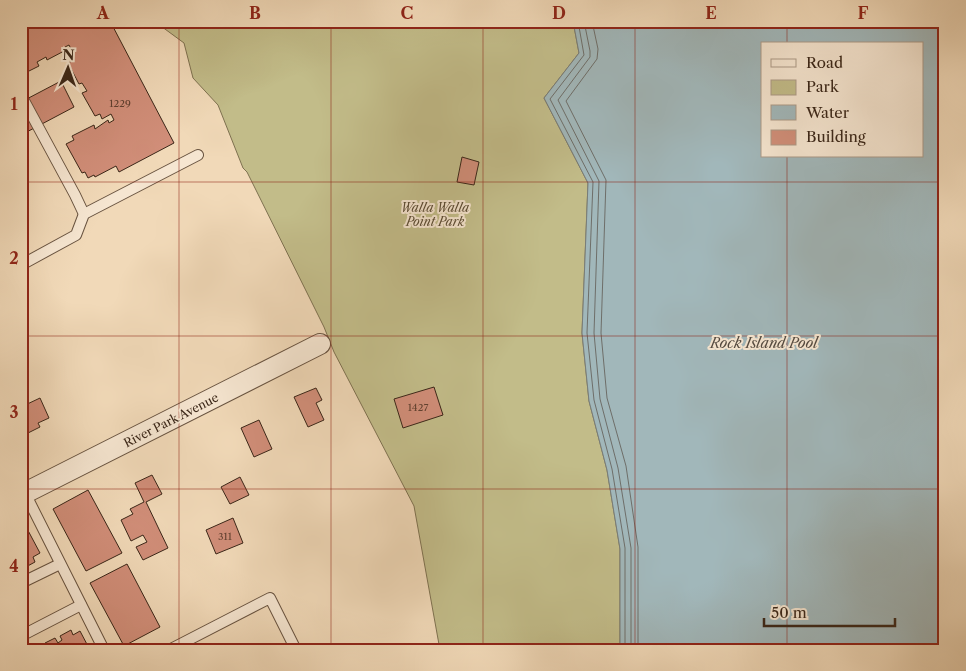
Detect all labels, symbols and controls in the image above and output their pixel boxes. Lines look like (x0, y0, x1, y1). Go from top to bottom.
text: A (96, 3, 110, 23)
text: B (249, 3, 261, 23)
text: C (401, 3, 413, 23)
text: D (552, 3, 566, 23)
text: E (705, 3, 717, 23)
text: F (858, 3, 869, 23)
north arrow (42, 42, 92, 92)
legend (761, 42, 924, 158)
text: N (62, 46, 75, 64)
text: Road (806, 53, 843, 72)
text: Park (806, 77, 840, 96)
text: 1 (10, 94, 18, 114)
house number: 1229 (109, 97, 131, 110)
text: Water (805, 103, 850, 122)
text: Building (806, 127, 866, 146)
park label: Walla Walla Point Park (401, 200, 469, 229)
text: 2 (9, 248, 19, 268)
water label: Rock Island Pool (709, 334, 819, 352)
street label: River Park Avenue (121, 389, 221, 450)
house number: 1427 (408, 401, 428, 414)
text: 3 (9, 402, 19, 422)
house number: 311 (218, 530, 233, 543)
text: 4 (9, 556, 19, 576)
scale bar (764, 596, 895, 628)
text: 50 m (771, 603, 807, 622)

